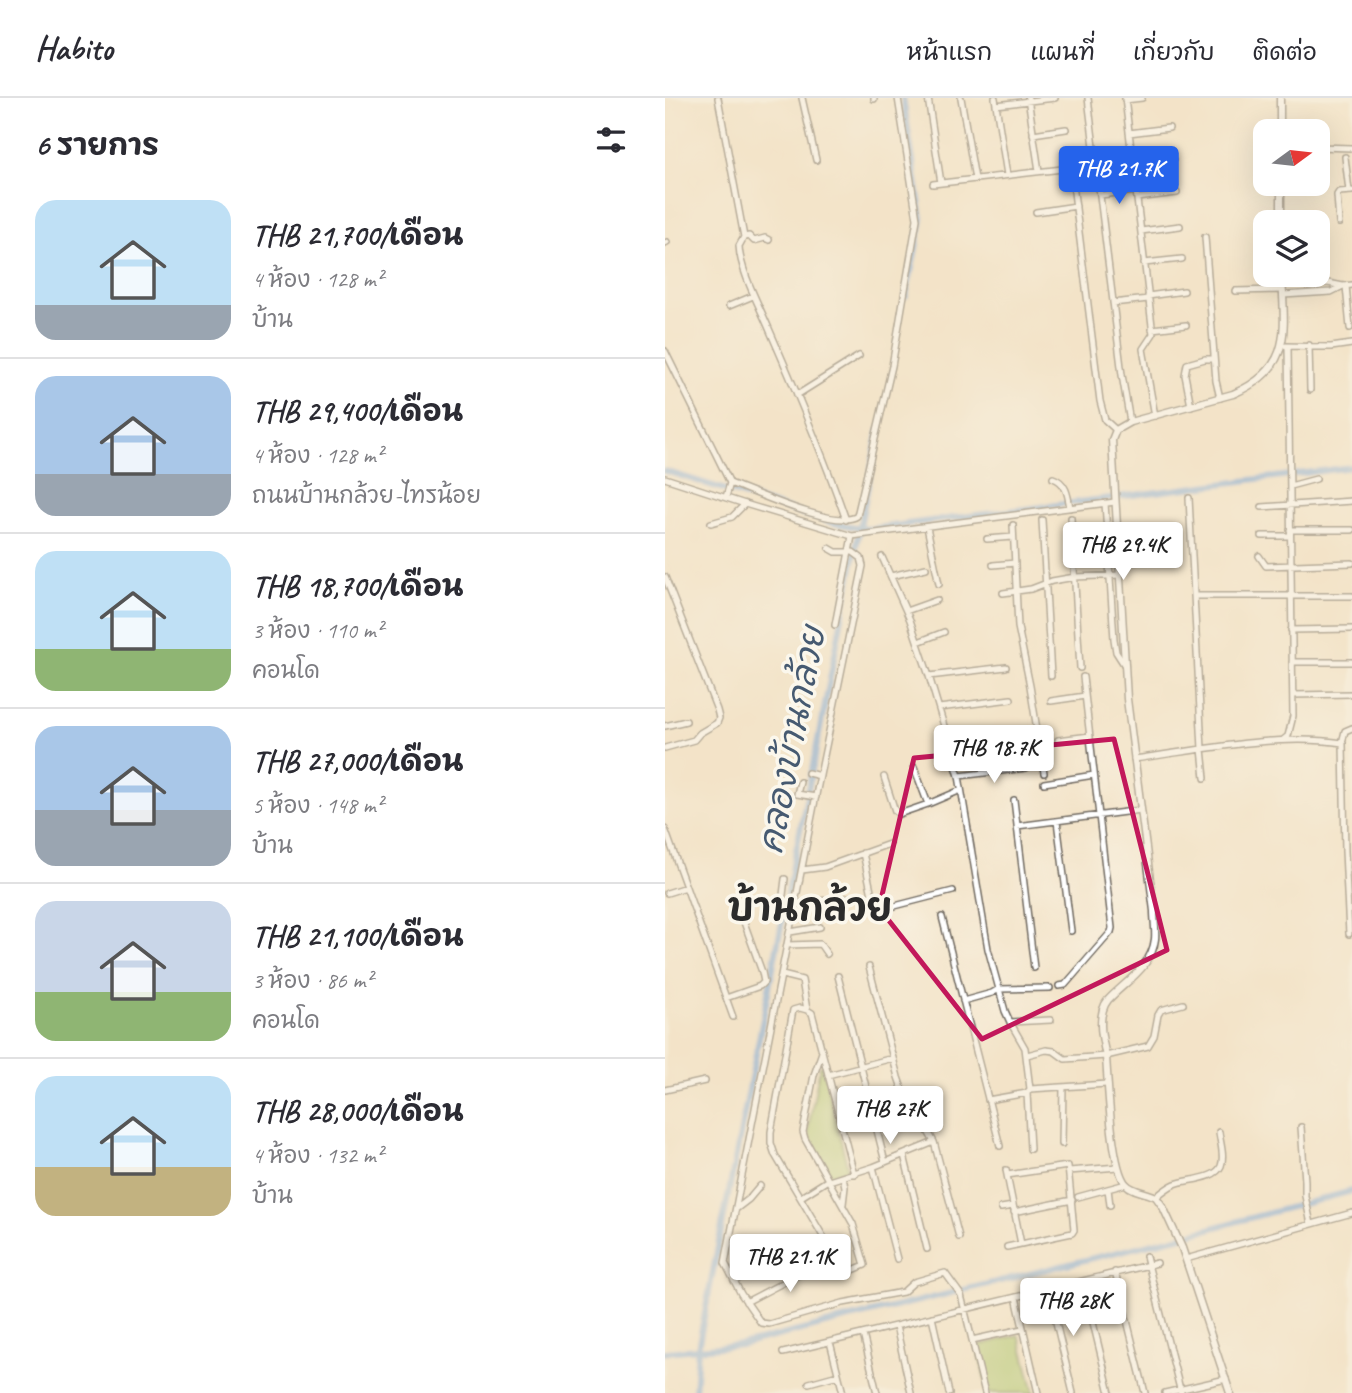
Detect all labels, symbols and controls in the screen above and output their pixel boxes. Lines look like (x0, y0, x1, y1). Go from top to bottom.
text: Habito (35, 27, 113, 69)
text: หน้าแรก (907, 37, 992, 67)
text: แผนที่ (1030, 37, 1095, 67)
text: เกี่ยวกับ (1133, 37, 1215, 67)
text: ติดต่อ (1253, 37, 1317, 67)
north arrow (1253, 119, 1330, 196)
map controls (1253, 119, 1330, 287)
icon: filters (592, 121, 630, 159)
text: 6 รายการ (35, 126, 159, 164)
pin: THB 21.7K (1039, 146, 1199, 206)
text: THB 21.7K (1075, 154, 1163, 183)
button: layers (1253, 210, 1330, 287)
text: THB 21,700/เดือน (252, 216, 464, 254)
icon: home (91, 228, 175, 312)
text: 4 ห้อง · 128 m² (252, 265, 383, 294)
text: บ้าน (252, 305, 293, 334)
text: THB 29,400/เดือน (252, 392, 463, 430)
icon: home (91, 404, 175, 488)
text: 4 ห้อง · 128 m² (252, 441, 383, 470)
text: ถนนบ้านกล้วย-ไทรน้อย (252, 481, 481, 510)
pin: THB 29.4K (1043, 522, 1203, 582)
text: THB 29.4K (1079, 530, 1167, 559)
text: THB 18,700/เดือน (252, 567, 464, 605)
icon: home (91, 579, 175, 663)
text: 3 ห้อง · 110 m² (252, 616, 383, 645)
water label: คลองบ้านกล้วย (748, 620, 837, 857)
text: คอนโด (252, 656, 320, 685)
pin: THB 18.7K (914, 726, 1074, 785)
text: THB 18.7K (950, 733, 1038, 762)
text: THB 27,000/เดือน (252, 742, 464, 780)
icon: home (91, 754, 175, 838)
text: 5 ห้อง · 148 m² (252, 791, 383, 820)
text: บ้าน (252, 831, 293, 860)
district label: บ้านกล้วย (728, 882, 892, 931)
text: THB 21,100/เดือน (252, 917, 464, 955)
icon: home (91, 929, 175, 1013)
text: 3 ห้อง · 86 m² (252, 966, 372, 995)
text: คอนโด (252, 1006, 320, 1035)
pin: THB 27K (825, 1086, 955, 1146)
text: THB 28,000/เดือน (252, 1092, 464, 1130)
text: THB 27K (853, 1094, 927, 1123)
icon: home (91, 1104, 175, 1188)
text: 4 ห้อง · 132 m² (252, 1141, 383, 1170)
text: บ้าน (252, 1181, 293, 1210)
pin: THB 21.1K (710, 1234, 870, 1294)
text: THB 21.1K (746, 1242, 834, 1271)
pin: THB 28K (1008, 1278, 1138, 1338)
text: THB 28K (1036, 1286, 1110, 1315)

